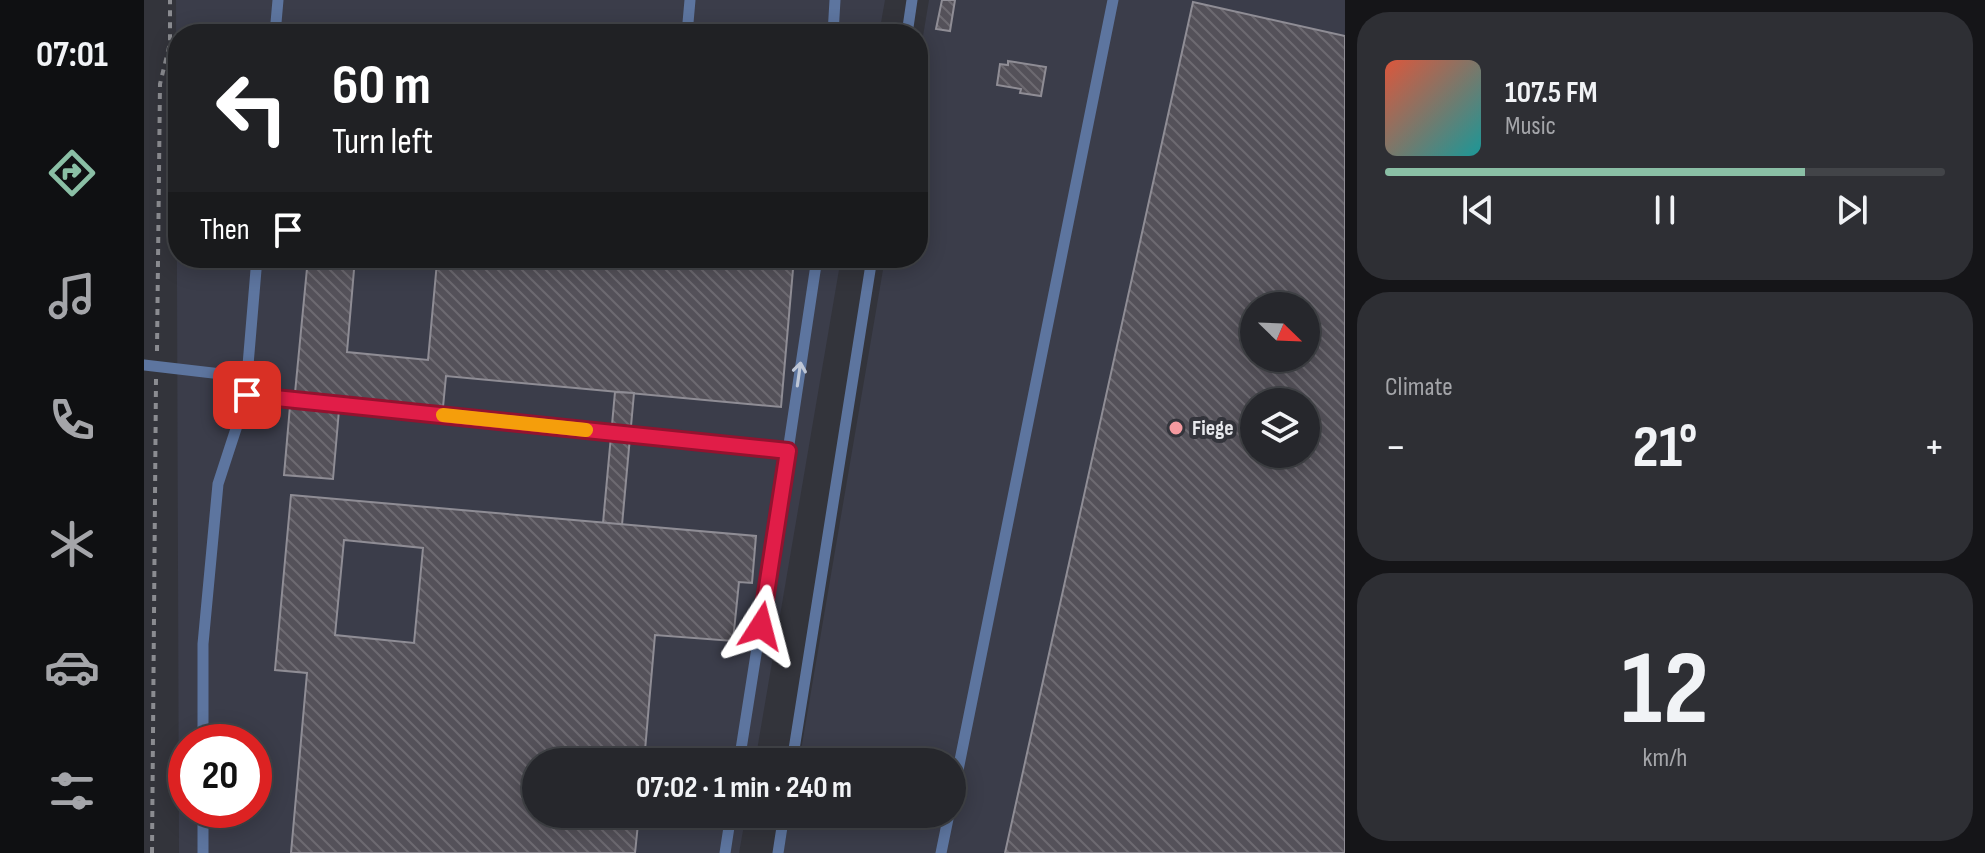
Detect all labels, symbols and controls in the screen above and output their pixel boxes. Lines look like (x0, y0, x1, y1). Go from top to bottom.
text: 07:01 (36, 34, 108, 77)
text: 60 m (332, 53, 431, 120)
icon: left (200, 56, 304, 160)
text: 107.5 FM (1505, 75, 1598, 111)
text: Music (1505, 111, 1556, 142)
text: Turn left (332, 121, 433, 164)
icon: directions (44, 145, 100, 201)
icon: previous (1456, 188, 1500, 232)
icon: pause (1643, 188, 1687, 232)
icon: next (1830, 188, 1874, 232)
icon: arrive (266, 208, 310, 252)
text: Then (200, 212, 250, 248)
icon: music (44, 268, 100, 324)
north arrow (1240, 292, 1320, 372)
map controls (1240, 292, 1320, 468)
pin (213, 361, 281, 429)
one-way arrow (793, 362, 808, 387)
text: Climate (1385, 372, 1453, 403)
icon: arrive (225, 373, 269, 417)
button: layers (1240, 388, 1320, 468)
icon: phone (44, 392, 100, 448)
text: 21° (1632, 412, 1698, 484)
place label: Fiege (1192, 415, 1234, 442)
marker: Fiege (1167, 419, 1185, 437)
text: − (1385, 421, 1407, 474)
text: + (1923, 421, 1945, 474)
icon: climate (44, 516, 100, 572)
position arrow (719, 584, 803, 668)
text: 12 (1621, 628, 1709, 753)
icon: car (44, 639, 100, 695)
speed limit sign: 20 (168, 724, 272, 828)
text: km/h (1643, 743, 1687, 774)
icon: filters (44, 763, 100, 819)
text: 07:02 · 1 min · 240 m (636, 770, 852, 806)

